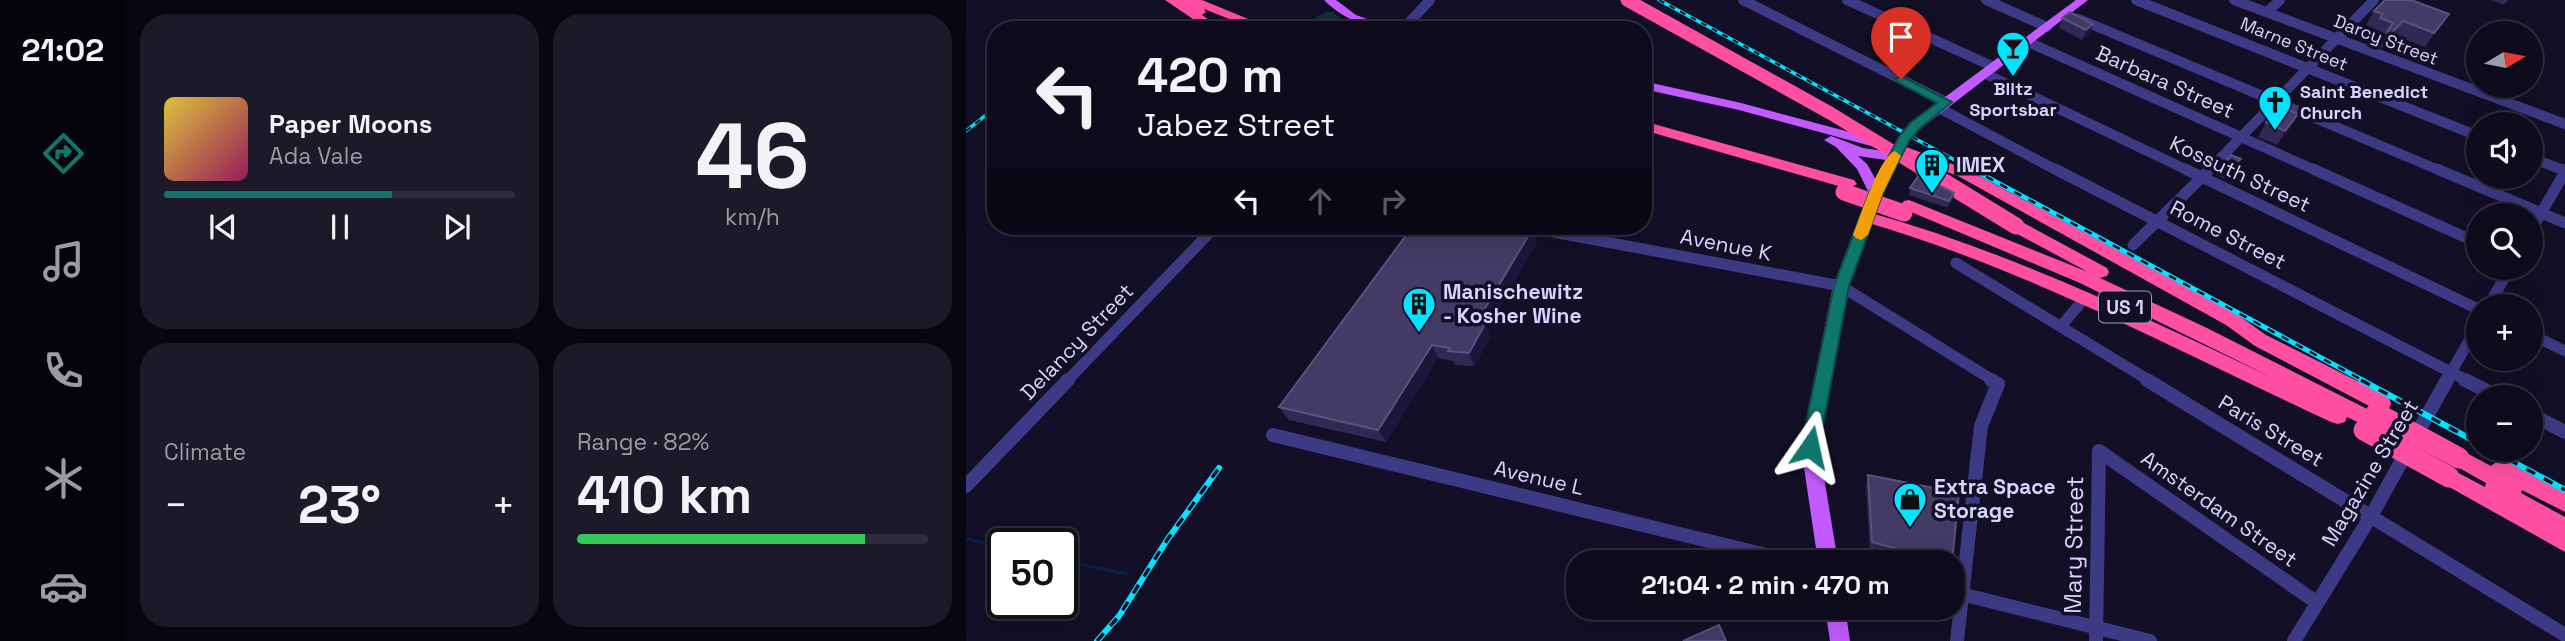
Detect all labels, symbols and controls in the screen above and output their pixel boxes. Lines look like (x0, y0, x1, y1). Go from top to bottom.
pin (1871, 7, 1931, 79)
street label: Darcy Street (2331, 9, 2442, 70)
street label: Marne Street (2237, 12, 2351, 76)
icon: arrive (1882, 18, 1920, 56)
north arrow (2466, 21, 2543, 98)
map controls (2466, 21, 2543, 462)
bar icon: Blitz Sportsbar (1994, 29, 2032, 78)
text: 21:02 (22, 30, 104, 70)
street label: Barbara Street (2092, 39, 2239, 124)
text: 420 m (1137, 44, 1283, 106)
icon: left (1022, 49, 1113, 140)
place label: Blitz Sportsbar (1969, 77, 2057, 121)
place label: Saint Benedict Church (2300, 80, 2428, 124)
church icon: Saint Benedict Church (2256, 83, 2294, 132)
text: 46 (695, 98, 810, 215)
text: Jabez Street (1137, 105, 1335, 145)
text: Paper Moons (269, 107, 432, 141)
button: sound (2466, 112, 2543, 189)
icon: directions (39, 129, 88, 178)
street label: Kossuth Street (2165, 129, 2315, 218)
text: Ada Vale (269, 141, 363, 171)
building icon: IMEX (1913, 146, 1951, 195)
place label: IMEX (1956, 151, 2006, 178)
icon: left (1228, 182, 1266, 220)
icon: ahead (1301, 182, 1339, 220)
icon: right (1374, 182, 1412, 220)
street label: Rome Street (2166, 194, 2291, 275)
text: km/h (725, 202, 780, 232)
button: search (2466, 203, 2543, 280)
icon: previous (204, 208, 242, 246)
icon: pause (321, 208, 359, 246)
icon: next (438, 208, 476, 246)
street label: Avenue K (1678, 222, 1774, 267)
icon: music (39, 237, 88, 286)
street label: Delancy Street (1014, 278, 1139, 405)
place label: Manischewitz - Kosher Wine (1443, 278, 1583, 329)
building icon: Manischewitz - Kosher Wine (1400, 285, 1438, 334)
road number: US 1 (2099, 292, 2151, 322)
button: + (2466, 294, 2543, 371)
icon: phone (39, 346, 88, 395)
button: − (2466, 385, 2543, 462)
street label: Paris Street (2214, 389, 2329, 473)
street label: Magazine Street (2315, 394, 2424, 551)
position arrow (1773, 410, 1847, 484)
text: Range · 82% (577, 427, 709, 457)
text: Climate (164, 437, 246, 467)
street label: Amsterdam Street (2136, 445, 2303, 573)
icon: climate (39, 454, 88, 503)
street label: Avenue L (1492, 454, 1586, 501)
text: 410 km (577, 462, 752, 528)
text: 23° (298, 472, 381, 538)
place label: Extra Space Storage (1934, 473, 2056, 524)
street label: Mary Street (2057, 476, 2090, 614)
shop icon: Extra Space Storage (1891, 480, 1929, 529)
text: − (164, 481, 188, 529)
text: + (491, 481, 515, 529)
speed limit sign: 50 (987, 528, 1078, 619)
icon: car (39, 562, 88, 611)
text: 21:04 · 2 min · 470 m (1641, 568, 1890, 602)

